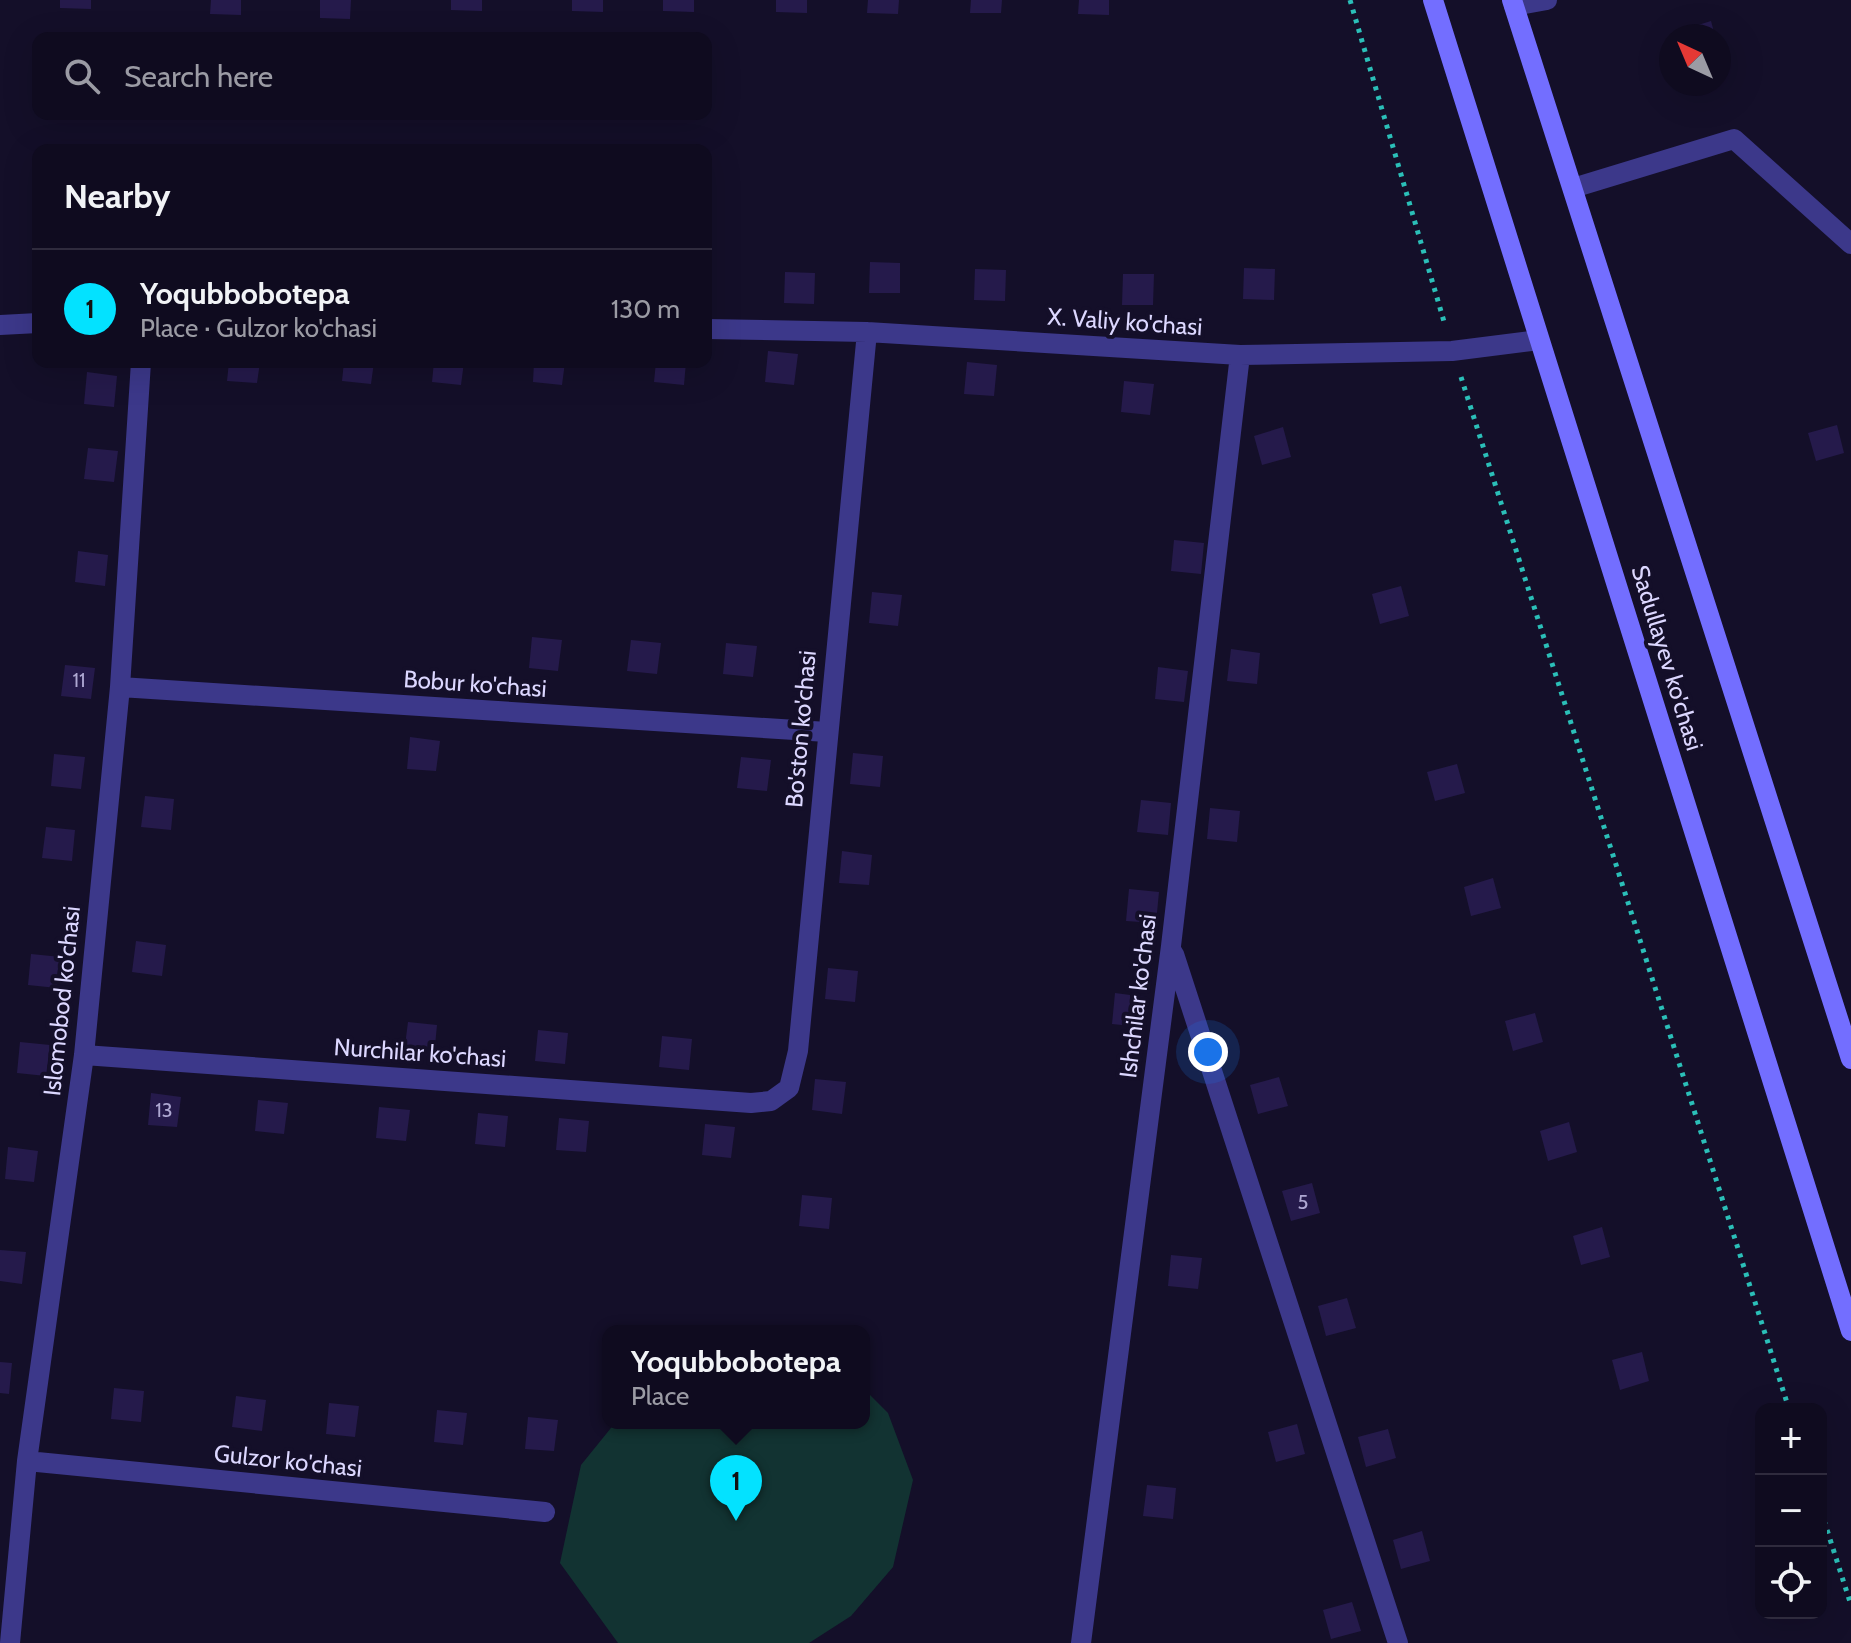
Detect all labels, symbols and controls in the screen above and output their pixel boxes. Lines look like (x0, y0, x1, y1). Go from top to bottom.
north arrow (1659, 24, 1731, 96)
search box (32, 32, 712, 120)
icon: search (60, 54, 104, 98)
text: Search here (124, 58, 273, 95)
text: Nearby (64, 175, 171, 217)
text: Yoqubbobotepa (140, 275, 350, 312)
text: 1 (85, 293, 95, 325)
text: 130 m (611, 293, 680, 325)
street label: X. Valiy ko'chasi (1047, 302, 1203, 341)
text: Place · Gulzor ko'chasi (140, 312, 377, 344)
street label: Sadullayev ko'chasi (1626, 562, 1709, 754)
street label: Bo'ston ko'chasi (779, 649, 822, 809)
street label: Bobur ko'chasi (402, 664, 548, 703)
house number: 11 (72, 668, 86, 692)
street label: Islomobod ko'chasi (37, 904, 86, 1097)
street label: Ishchilar ko'chasi (1113, 912, 1162, 1080)
street label: Nurchilar ko'chasi (333, 1032, 507, 1073)
your location (1188, 1032, 1228, 1072)
house number: 13 (155, 1098, 173, 1122)
house number: 5 (1298, 1190, 1308, 1214)
popup (602, 1325, 870, 1429)
text: Yoqubbobotepa (631, 1343, 841, 1380)
text: Place (631, 1380, 689, 1412)
map controls (1755, 1403, 1827, 1619)
button: + (1755, 1403, 1827, 1475)
street label: Gulzor ko'chasi (213, 1438, 363, 1483)
pin: 1 (710, 1455, 762, 1521)
button: − (1755, 1475, 1827, 1547)
button: locate (1755, 1547, 1827, 1619)

